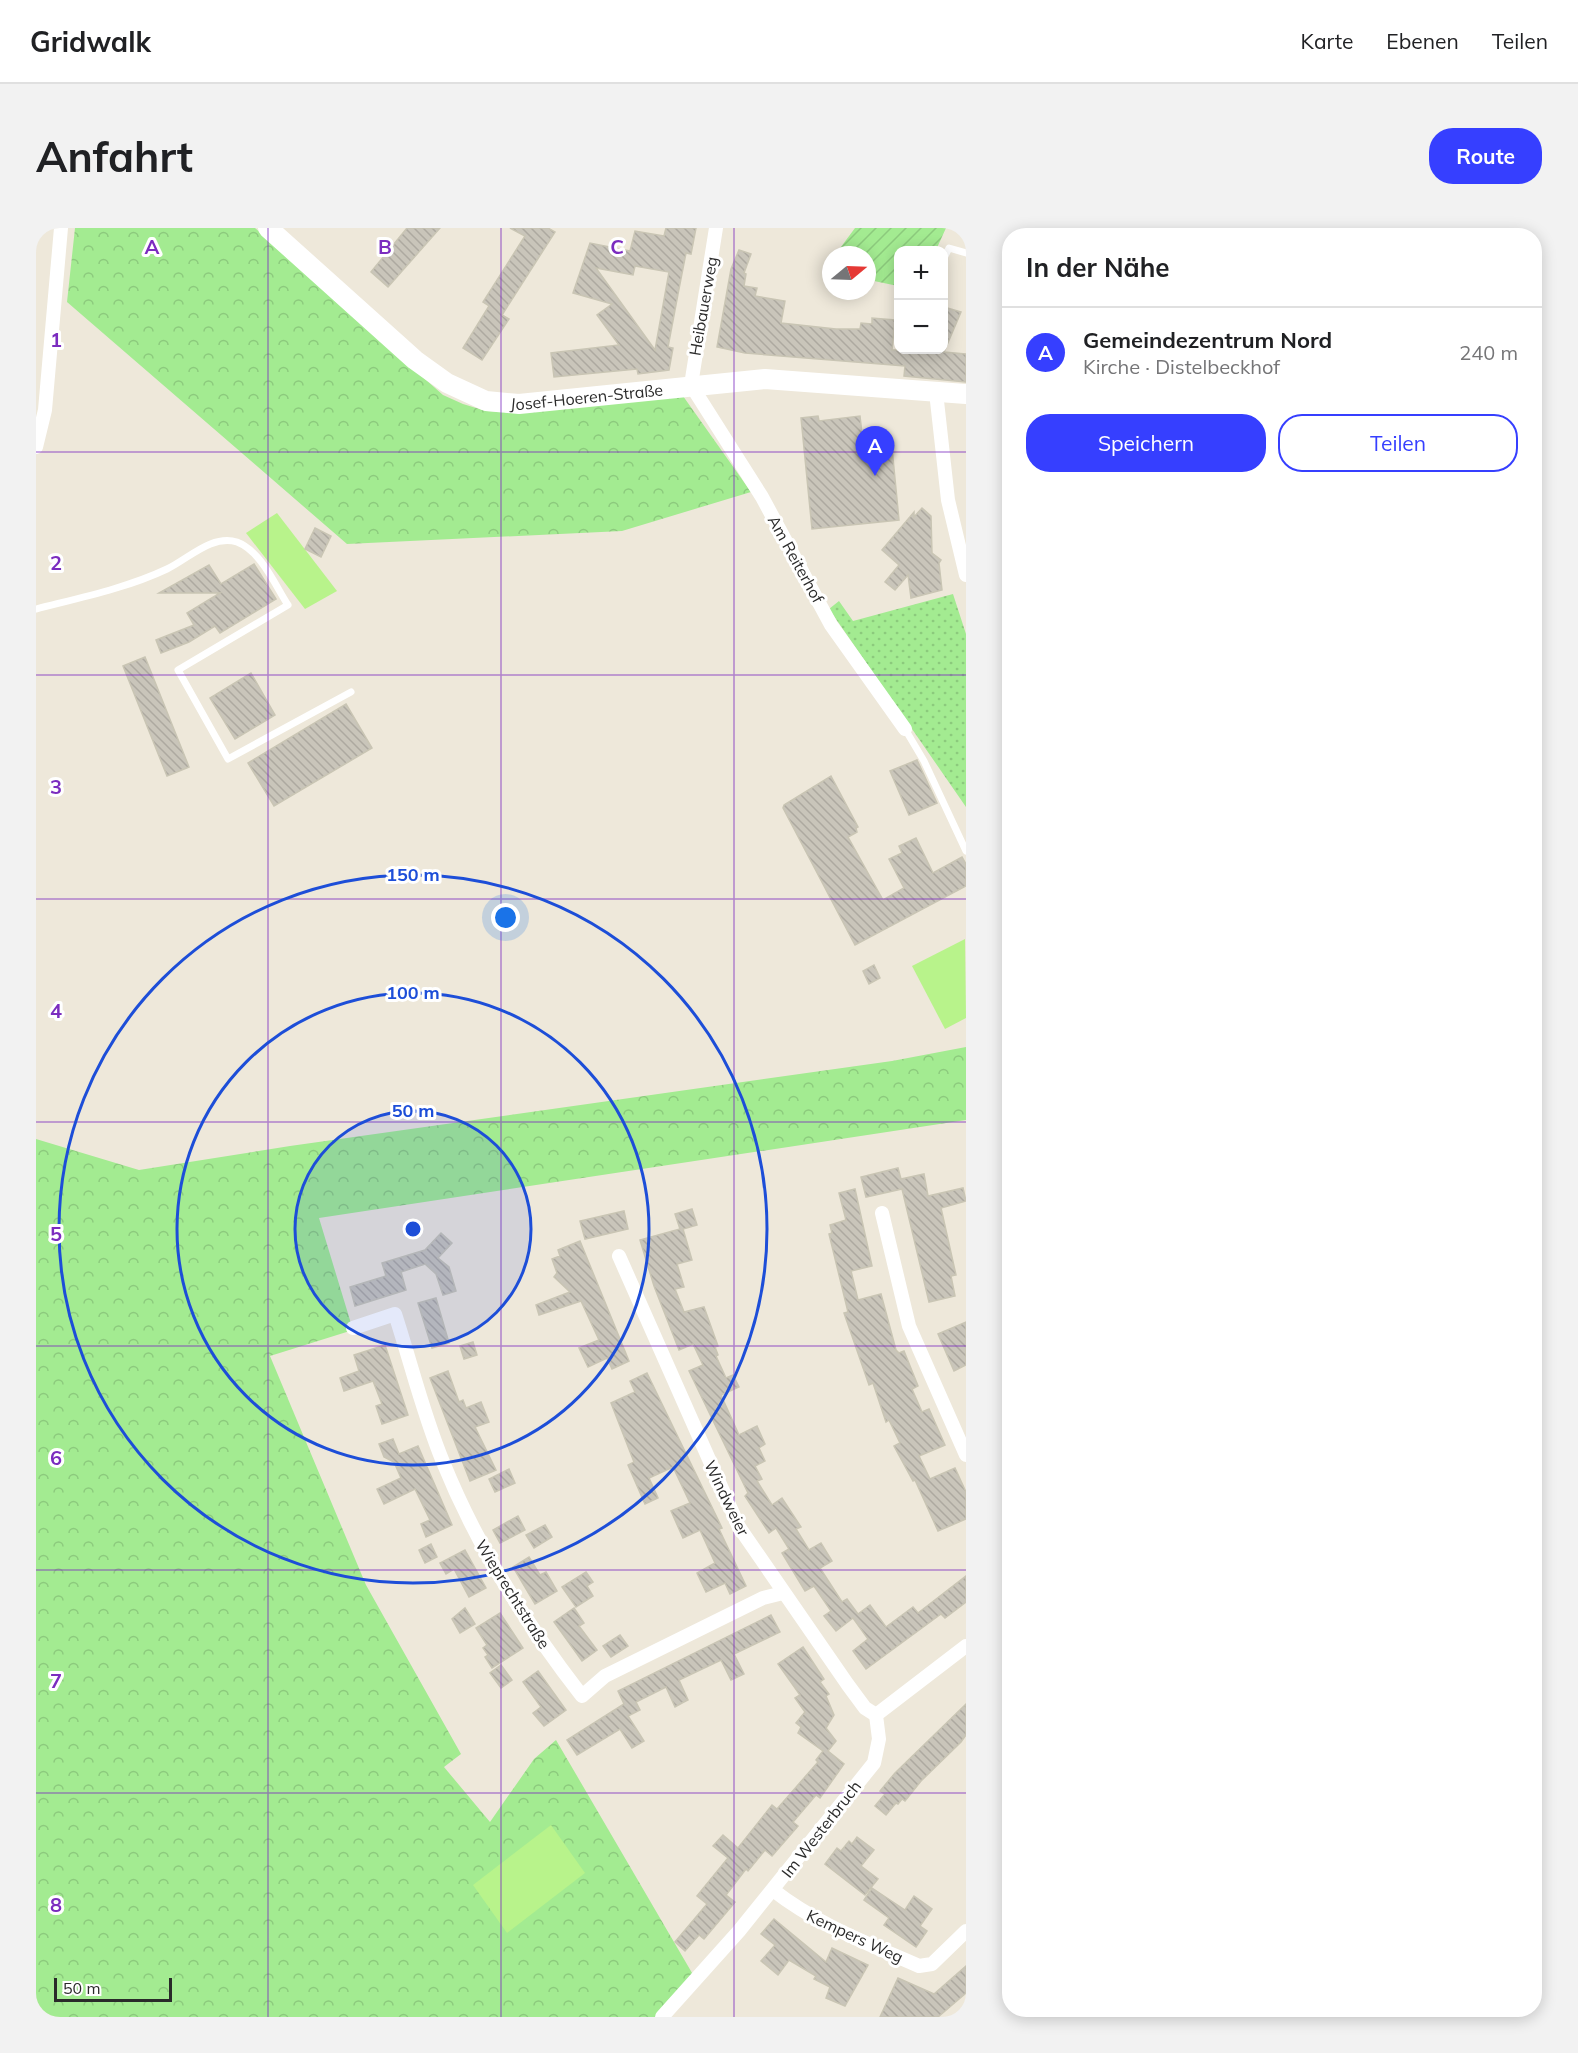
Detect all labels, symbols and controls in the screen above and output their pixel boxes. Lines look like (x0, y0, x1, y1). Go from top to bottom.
text: Gridwalk (30, 24, 151, 59)
text: Karte (1301, 28, 1353, 54)
text: Ebenen (1386, 28, 1459, 54)
text: Teilen (1492, 28, 1548, 54)
button: Route (1429, 128, 1542, 184)
text: Anfahrt (36, 130, 193, 183)
text: A (145, 234, 160, 259)
text: B (378, 234, 392, 259)
text: C (610, 234, 624, 259)
north arrow (822, 246, 876, 300)
map controls (894, 246, 948, 354)
button: + (894, 246, 948, 300)
text: In der Nähe (1026, 251, 1170, 284)
street label: Heibauerweg (684, 255, 722, 357)
button: − (894, 300, 948, 354)
text: Gemeindezentrum Nord (1083, 326, 1332, 354)
text: 1 (50, 327, 62, 352)
text: A (1038, 340, 1053, 365)
text: 240 m (1459, 340, 1518, 365)
text: Kirche · Distelbeckhof (1083, 354, 1280, 379)
street label: Josef-Hoeren-Straße (509, 379, 664, 414)
button: Speichern (1026, 414, 1266, 472)
button: Teilen (1278, 414, 1518, 472)
pin: A (856, 426, 894, 476)
street label: Am Reiterhof (764, 512, 829, 607)
text: 2 (50, 550, 62, 575)
text: 3 (50, 774, 62, 799)
text: 150 m (386, 863, 440, 886)
your location (491, 903, 520, 932)
text: 100 m (386, 981, 440, 1004)
text: 4 (50, 998, 62, 1023)
text: 50 m (392, 1099, 434, 1122)
centre of rings (403, 1219, 423, 1239)
text: 5 (50, 1221, 62, 1246)
text: 6 (50, 1445, 62, 1470)
street label: Windweier (700, 1457, 754, 1539)
street label: Wieprechtstraße (471, 1536, 555, 1652)
text: 7 (50, 1668, 62, 1693)
street label: Im Westerbruch (777, 1776, 865, 1882)
text: 8 (50, 1892, 62, 1917)
street label: Kempers Weg (804, 1905, 906, 1967)
scale bar (54, 1975, 172, 2002)
text: 50 m (63, 1978, 100, 1998)

